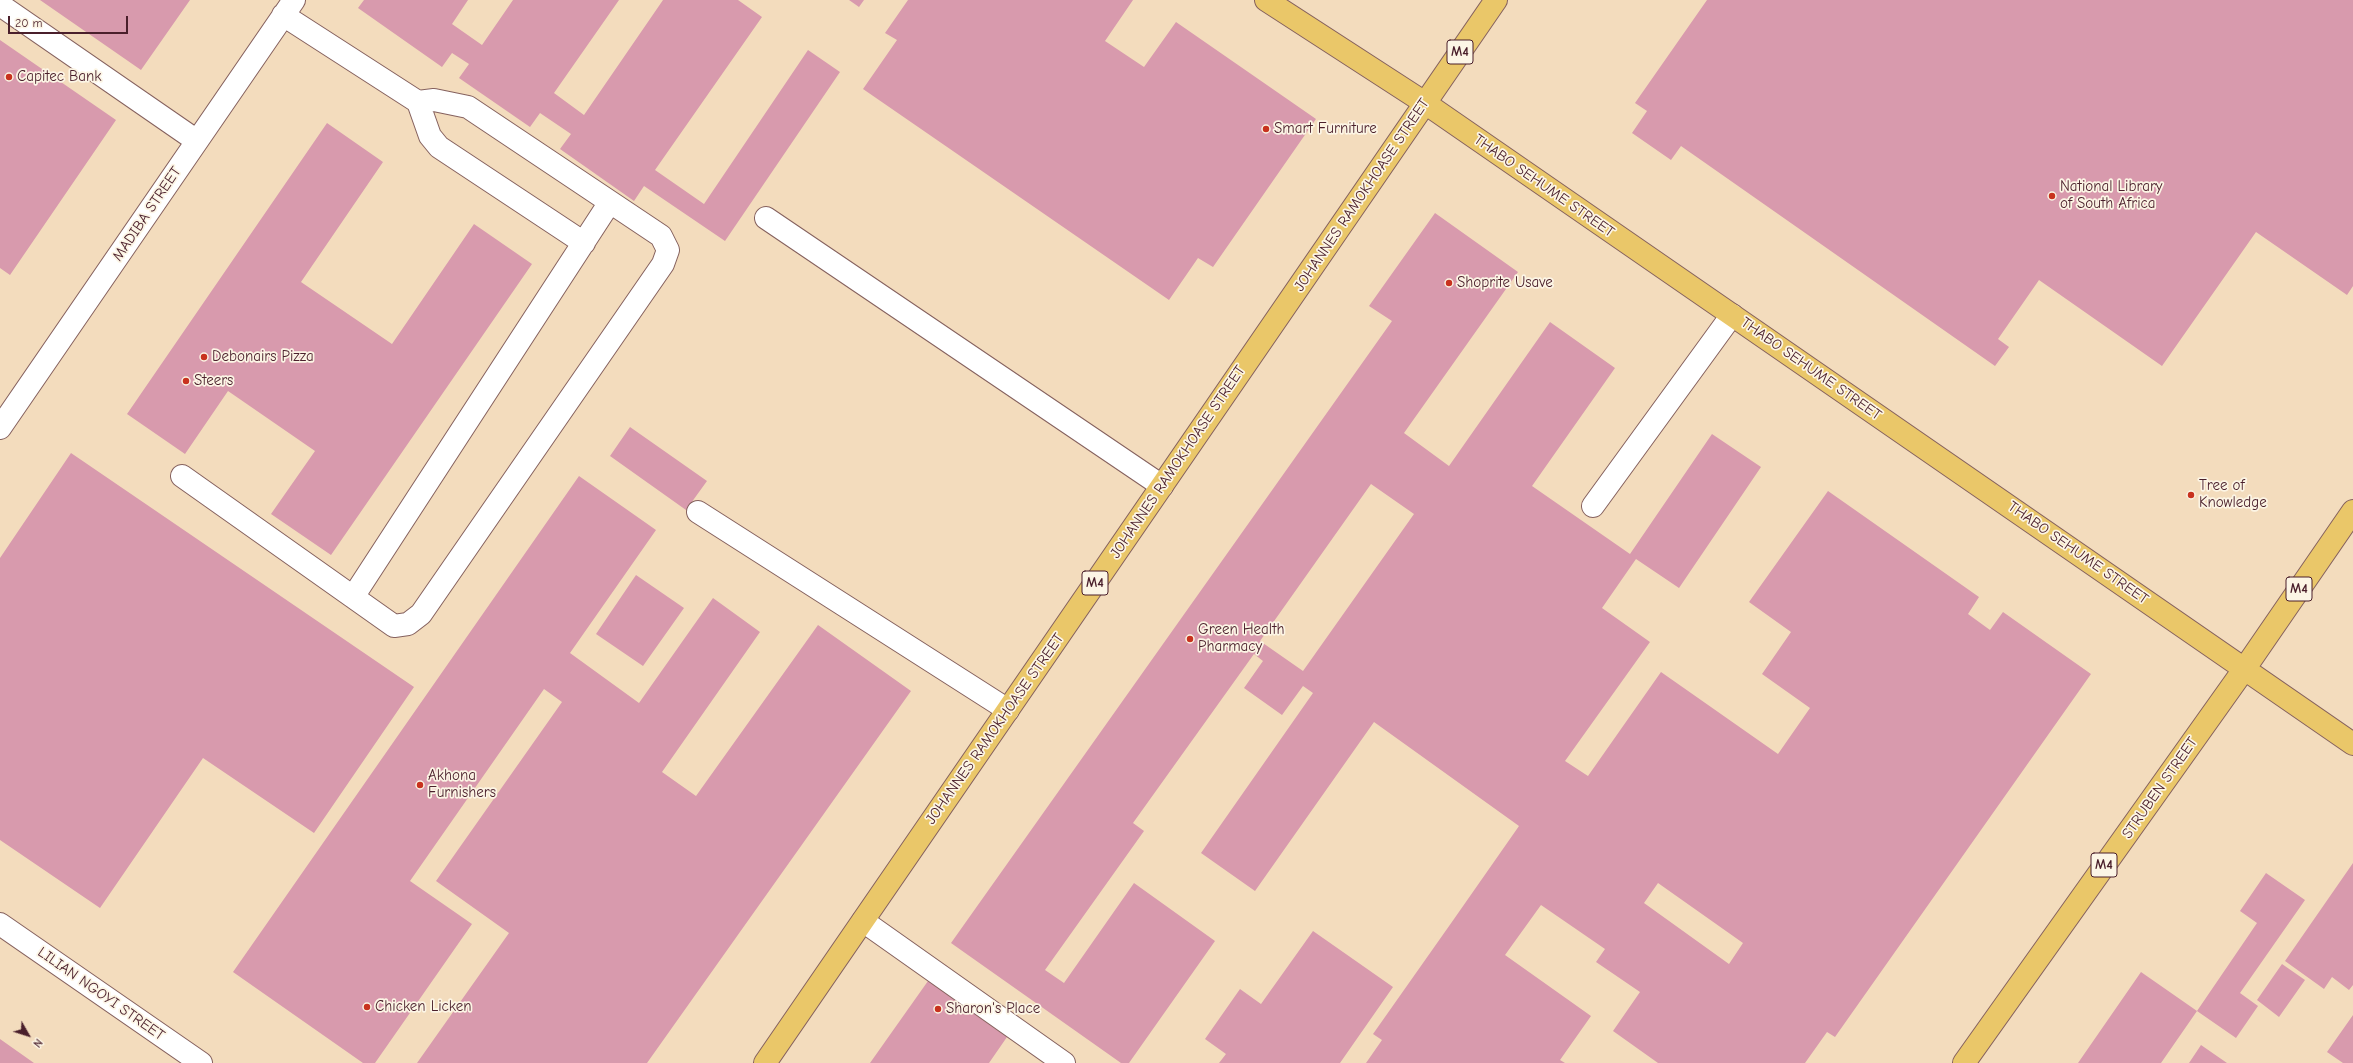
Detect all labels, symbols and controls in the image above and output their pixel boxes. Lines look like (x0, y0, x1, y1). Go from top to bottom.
scale bar (10, 8, 130, 34)
text: 20 m (15, 16, 43, 30)
road number: M4 (1447, 40, 1473, 64)
place label: Capitec Bank (17, 68, 102, 86)
marker: Capitec Bank (4, 72, 14, 82)
street label: JOHANNES RAMOKHOASE STREET (1291, 95, 1433, 295)
place label: Smart Furniture (1274, 120, 1377, 138)
marker: Smart Furniture (1261, 124, 1271, 134)
street label: THABO SEHUME STREET (1470, 131, 1618, 241)
street label: MADIBA STREET (109, 163, 185, 265)
place label: National Library of South Africa (2060, 178, 2163, 213)
marker: National Library of South Africa (2047, 191, 2057, 201)
place label: Shoprite Usave (1457, 274, 1553, 292)
marker: Shoprite Usave (1444, 278, 1454, 288)
street label: THABO SEHUME STREET (1737, 314, 1885, 424)
place label: Debonairs Pizza (212, 348, 314, 366)
marker: Debonairs Pizza (199, 352, 209, 362)
street label: JOHANNES RAMOKHOASE STREET (1107, 362, 1249, 562)
place label: Steers (194, 372, 233, 390)
marker: Steers (181, 376, 191, 386)
place label: Tree of Knowledge (2199, 477, 2267, 512)
marker: Tree of Knowledge (2186, 490, 2196, 500)
street label: THABO SEHUME STREET (2004, 498, 2152, 608)
road number: M4 (1082, 571, 1108, 595)
road number: M4 (2286, 577, 2312, 601)
place label: Green Health Pharmacy (1198, 621, 1284, 656)
street label: JOHANNES RAMOKHOASE STREET (922, 630, 1068, 828)
marker: Green Health Pharmacy (1185, 634, 1195, 644)
street label: STRUBEN STREET (2118, 734, 2202, 842)
place label: Akhona Furnishers (428, 767, 496, 802)
marker: Akhona Furnishers (415, 780, 425, 790)
road number: M4 (2091, 853, 2117, 877)
street label: LILIAN NGOYI STREET (34, 943, 168, 1045)
place label: Chicken Licken (375, 998, 472, 1016)
place label: Sharon's Place (946, 1000, 1040, 1018)
marker: Chicken Licken (362, 1002, 372, 1012)
marker: Sharon's Place (933, 1004, 943, 1014)
north arrow (8, 1015, 48, 1055)

